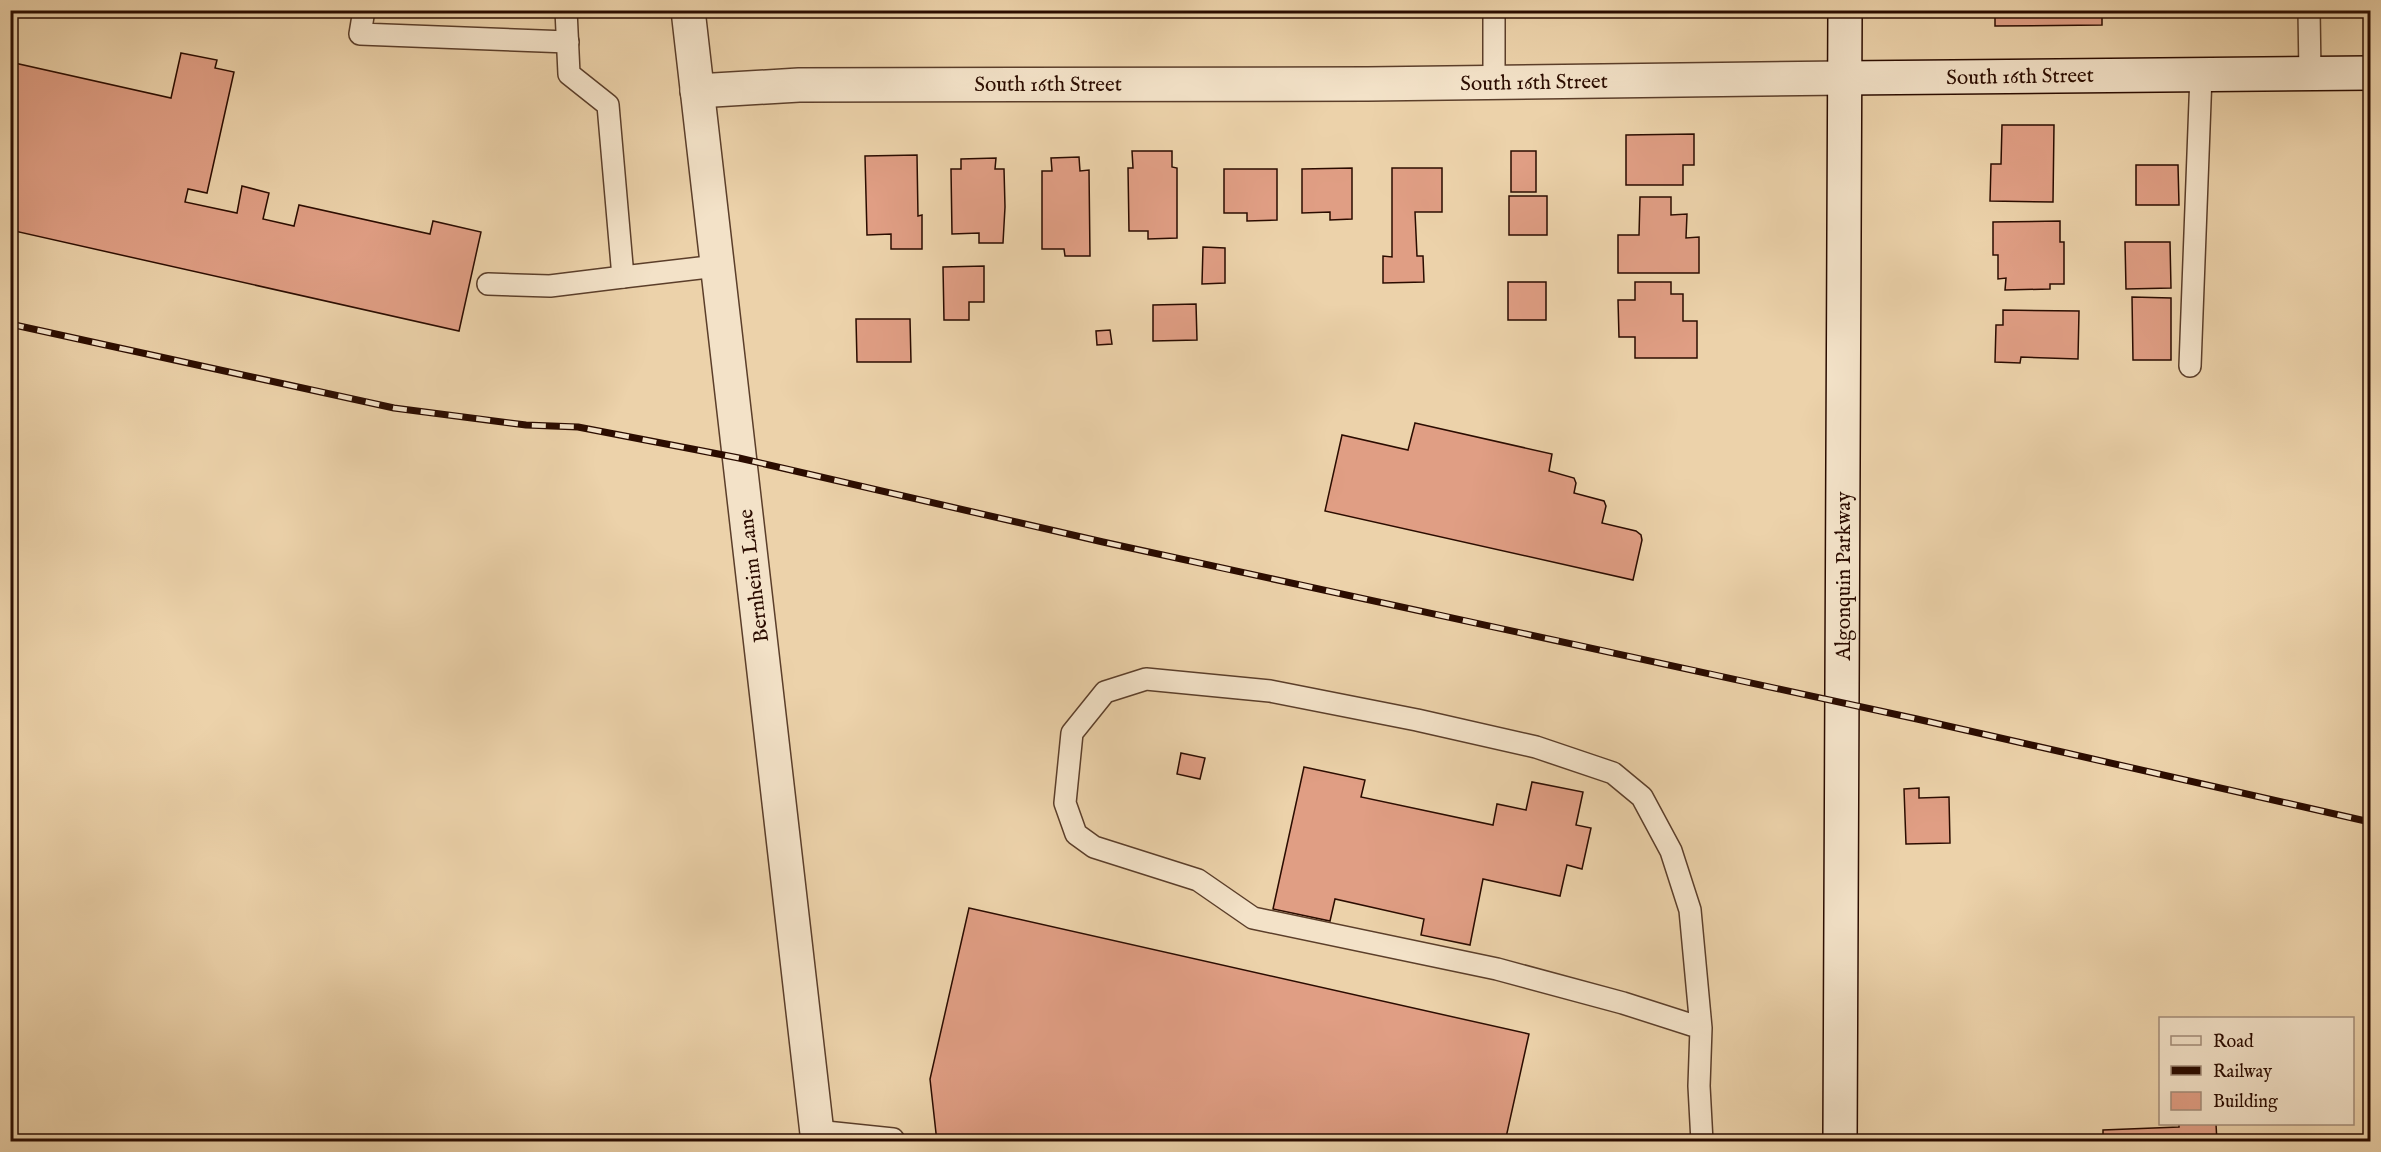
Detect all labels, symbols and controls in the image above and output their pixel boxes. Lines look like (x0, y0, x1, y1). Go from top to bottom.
street label: South 16th Street (1946, 63, 2094, 92)
street label: South 16th Street (1460, 69, 1608, 98)
street label: South 16th Street (974, 72, 1122, 99)
street label: Algonquin Parkway (1831, 491, 1858, 662)
street label: Bernheim Lane (733, 507, 776, 644)
legend (2159, 1017, 2354, 1125)
text: Road (2213, 1031, 2254, 1054)
text: Railway (2213, 1061, 2272, 1084)
text: Building (2213, 1091, 2278, 1114)

